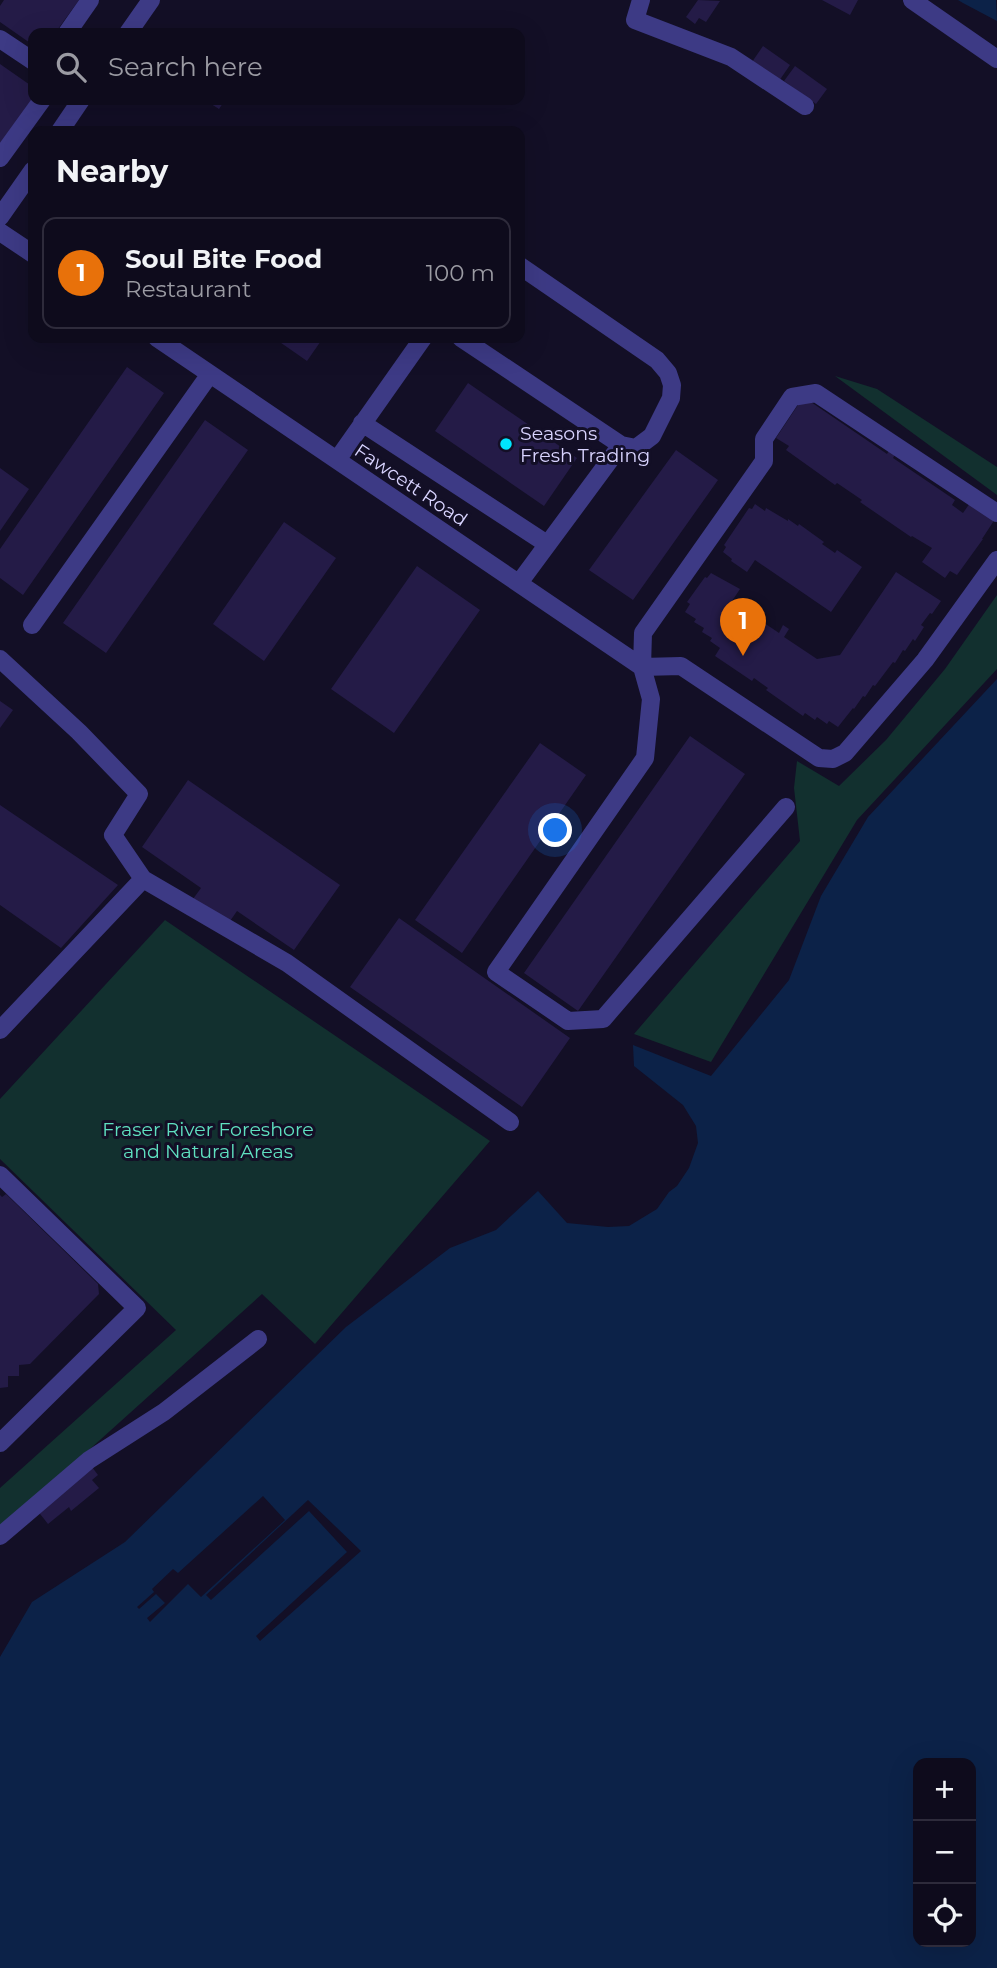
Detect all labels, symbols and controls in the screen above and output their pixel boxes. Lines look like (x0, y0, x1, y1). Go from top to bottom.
search box (28, 28, 525, 105)
icon: search (52, 48, 90, 86)
text: Search here (108, 51, 263, 83)
text: Nearby (56, 153, 168, 190)
text: Soul Bite Food (125, 243, 322, 275)
text: 1 (76, 259, 86, 287)
text: 100 m (426, 259, 495, 287)
text: Restaurant (125, 275, 251, 303)
place label: Seasons Fresh Trading (520, 422, 650, 467)
marker: Seasons Fresh Trading (498, 436, 514, 452)
street label: Fawcett Road (350, 439, 472, 531)
pin: 1 (720, 598, 766, 656)
your location (538, 813, 572, 847)
park label: Fraser River Foreshore and Natural Areas (102, 1118, 314, 1163)
map controls (913, 1758, 976, 1947)
button: + (913, 1758, 976, 1821)
button: − (913, 1821, 976, 1884)
button: locate (913, 1884, 976, 1947)

